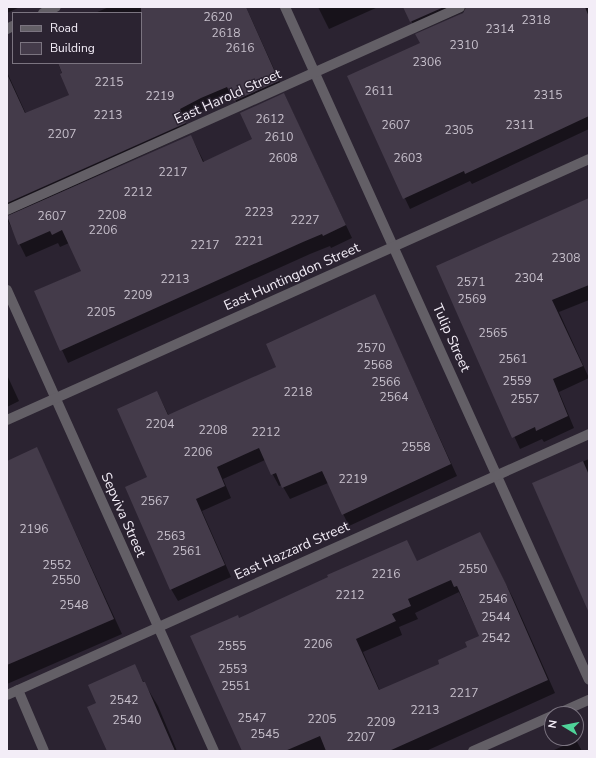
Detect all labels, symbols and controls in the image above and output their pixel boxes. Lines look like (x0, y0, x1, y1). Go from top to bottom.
house number: 2620 (204, 11, 232, 25)
legend (12, 12, 142, 64)
house number: 2318 (522, 14, 550, 28)
text: Road (50, 20, 78, 36)
house number: 2314 (486, 23, 514, 37)
house number: 2618 (212, 27, 240, 41)
house number: 2310 (450, 39, 478, 53)
text: Building (50, 40, 95, 56)
house number: 2616 (226, 42, 254, 56)
house number: 2306 (413, 56, 441, 70)
street label: East Harold Street (172, 66, 284, 128)
house number: 2215 (95, 76, 123, 90)
house number: 2611 (365, 85, 393, 99)
house number: 2315 (534, 89, 562, 103)
house number: 2219 (146, 90, 174, 104)
house number: 2213 (94, 109, 122, 123)
house number: 2612 (256, 113, 284, 127)
house number: 2607 (382, 119, 410, 133)
house number: 2311 (506, 119, 534, 133)
house number: 2305 (445, 124, 473, 138)
house number: 2207 (48, 128, 76, 142)
house number: 2610 (265, 131, 293, 145)
house number: 2608 (269, 152, 297, 166)
house number: 2603 (394, 152, 422, 166)
house number: 2217 (159, 166, 187, 180)
house number: 2212 (124, 186, 152, 200)
house number: 2223 (245, 206, 273, 220)
house number: 2208 (98, 209, 126, 223)
house number: 2607 (38, 210, 66, 224)
house number: 2227 (291, 214, 319, 228)
house number: 2206 (89, 224, 117, 238)
house number: 2221 (235, 235, 263, 249)
house number: 2217 (191, 239, 219, 253)
street label: East Huntingdon Street (221, 239, 363, 315)
house number: 2308 (552, 252, 580, 266)
house number: 2304 (515, 272, 543, 286)
house number: 2213 (161, 273, 189, 287)
house number: 2571 (457, 276, 485, 290)
house number: 2209 (124, 289, 152, 303)
house number: 2569 (458, 293, 486, 307)
street label: Tulip Street (429, 301, 473, 375)
house number: 2205 (87, 306, 115, 320)
house number: 2565 (479, 327, 507, 341)
house number: 2570 (357, 342, 385, 356)
house number: 2561 (499, 353, 527, 367)
house number: 2568 (364, 359, 392, 373)
house number: 2559 (503, 375, 531, 389)
house number: 2566 (372, 376, 400, 390)
house number: 2218 (284, 386, 312, 400)
house number: 2564 (380, 391, 408, 405)
house number: 2557 (511, 393, 539, 407)
house number: 2204 (146, 418, 174, 432)
house number: 2208 (199, 424, 227, 438)
house number: 2212 (252, 426, 280, 440)
house number: 2558 (402, 441, 430, 455)
house number: 2206 (184, 446, 212, 460)
street label: Sepviva Street (97, 470, 149, 560)
house number: 2219 (339, 473, 367, 487)
house number: 2567 (141, 495, 169, 509)
street label: East Hazzard Street (232, 518, 352, 584)
house number: 2196 (20, 523, 48, 537)
house number: 2563 (157, 530, 185, 544)
house number: 2561 (173, 545, 201, 559)
house number: 2552 (43, 559, 71, 573)
house number: 2550 (459, 563, 487, 577)
house number: 2216 (372, 568, 400, 582)
house number: 2550 (52, 574, 80, 588)
house number: 2212 (336, 589, 364, 603)
house number: 2546 (479, 593, 507, 607)
house number: 2548 (60, 599, 88, 613)
house number: 2544 (482, 611, 510, 625)
house number: 2542 (482, 632, 510, 646)
house number: 2206 (304, 638, 332, 652)
house number: 2555 (218, 640, 246, 654)
house number: 2553 (219, 663, 247, 677)
house number: 2551 (222, 680, 250, 694)
house number: 2217 (450, 687, 478, 701)
house number: 2542 (110, 694, 138, 708)
house number: 2213 (411, 704, 439, 718)
north arrow (544, 706, 584, 746)
house number: 2547 (238, 712, 266, 726)
house number: 2205 (308, 713, 336, 727)
house number: 2540 (113, 714, 141, 728)
house number: 2209 (367, 716, 395, 730)
text: N (545, 719, 561, 729)
house number: 2545 (251, 728, 279, 742)
house number: 2207 (347, 731, 375, 745)

